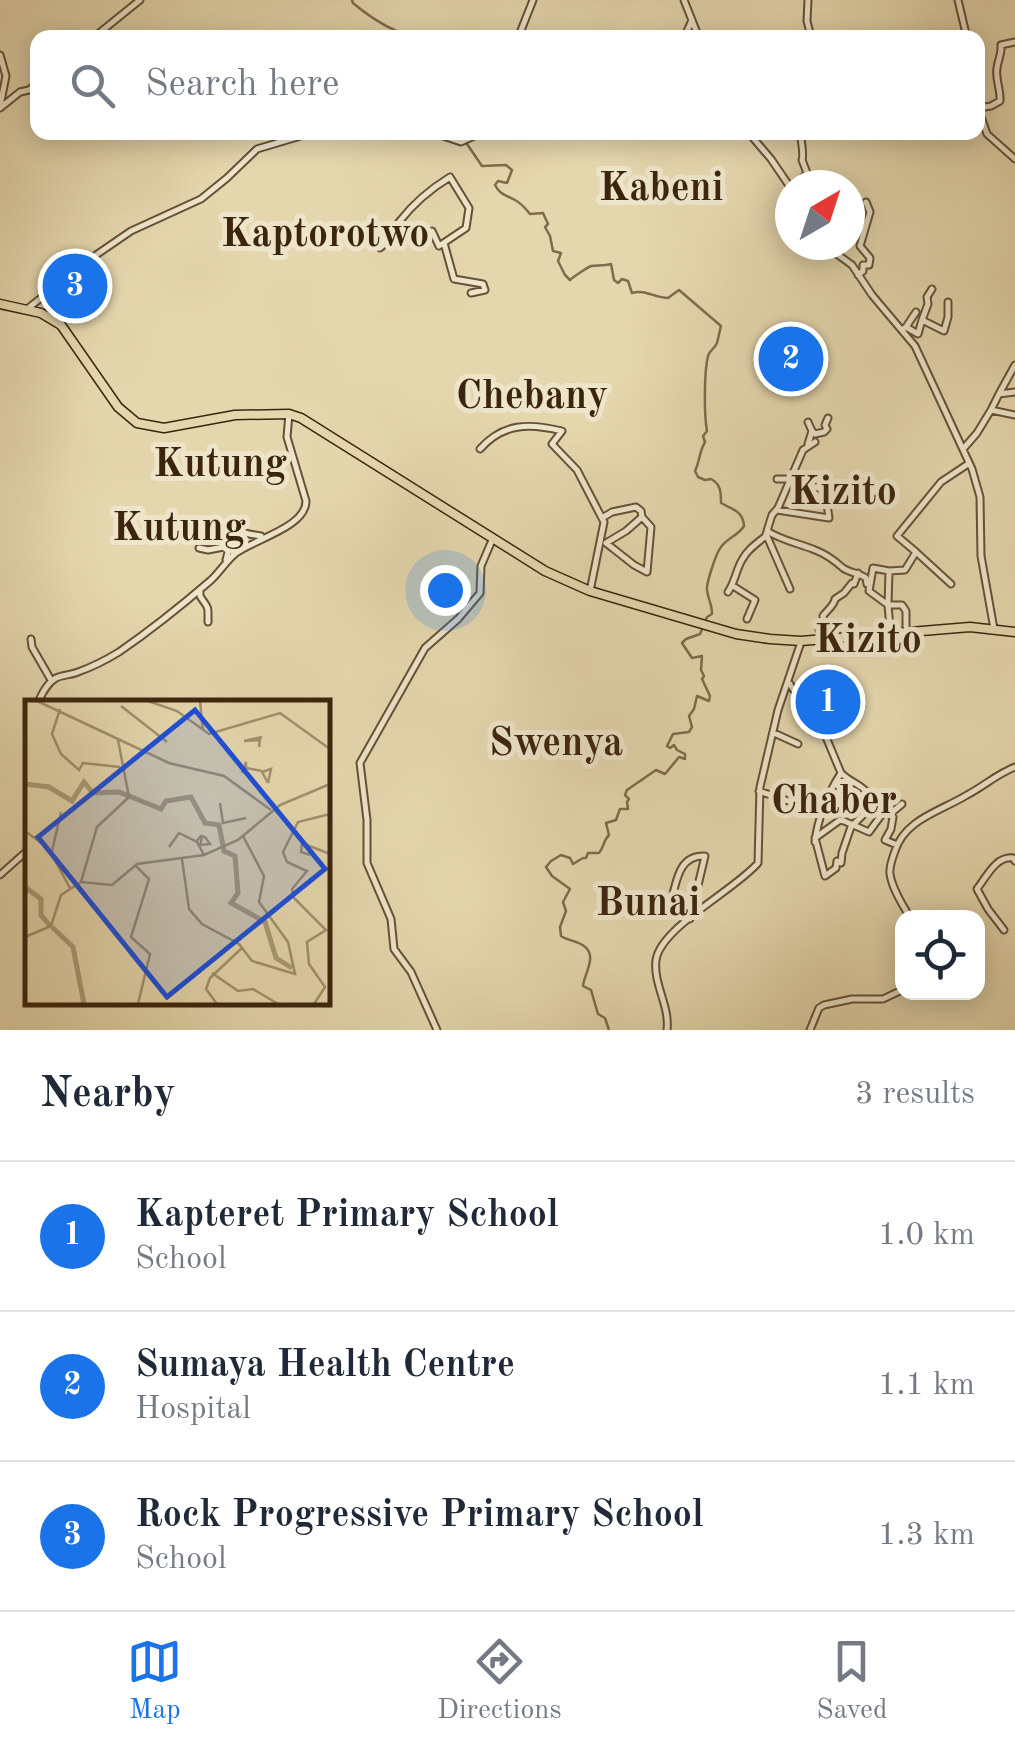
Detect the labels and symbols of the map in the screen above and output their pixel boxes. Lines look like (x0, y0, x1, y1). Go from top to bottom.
district label: Kabeni (598, 170, 724, 210)
north arrow (775, 170, 865, 260)
district label: Kaptorotwo (221, 216, 429, 256)
pin: 3 (42, 248, 108, 324)
pin: 2 (758, 322, 824, 396)
district label: Chebany (456, 378, 608, 418)
district label: Kutung (153, 446, 287, 486)
district label: Kizito (789, 474, 897, 514)
district label: Kutung (112, 510, 246, 550)
your location (420, 565, 471, 616)
district label: Kizito (814, 622, 922, 662)
pin: 1 (796, 664, 860, 740)
inset map (25, 700, 330, 1005)
district label: Swenya (489, 725, 623, 765)
district label: Chaber (771, 783, 897, 823)
district label: Bunai (596, 885, 700, 925)

